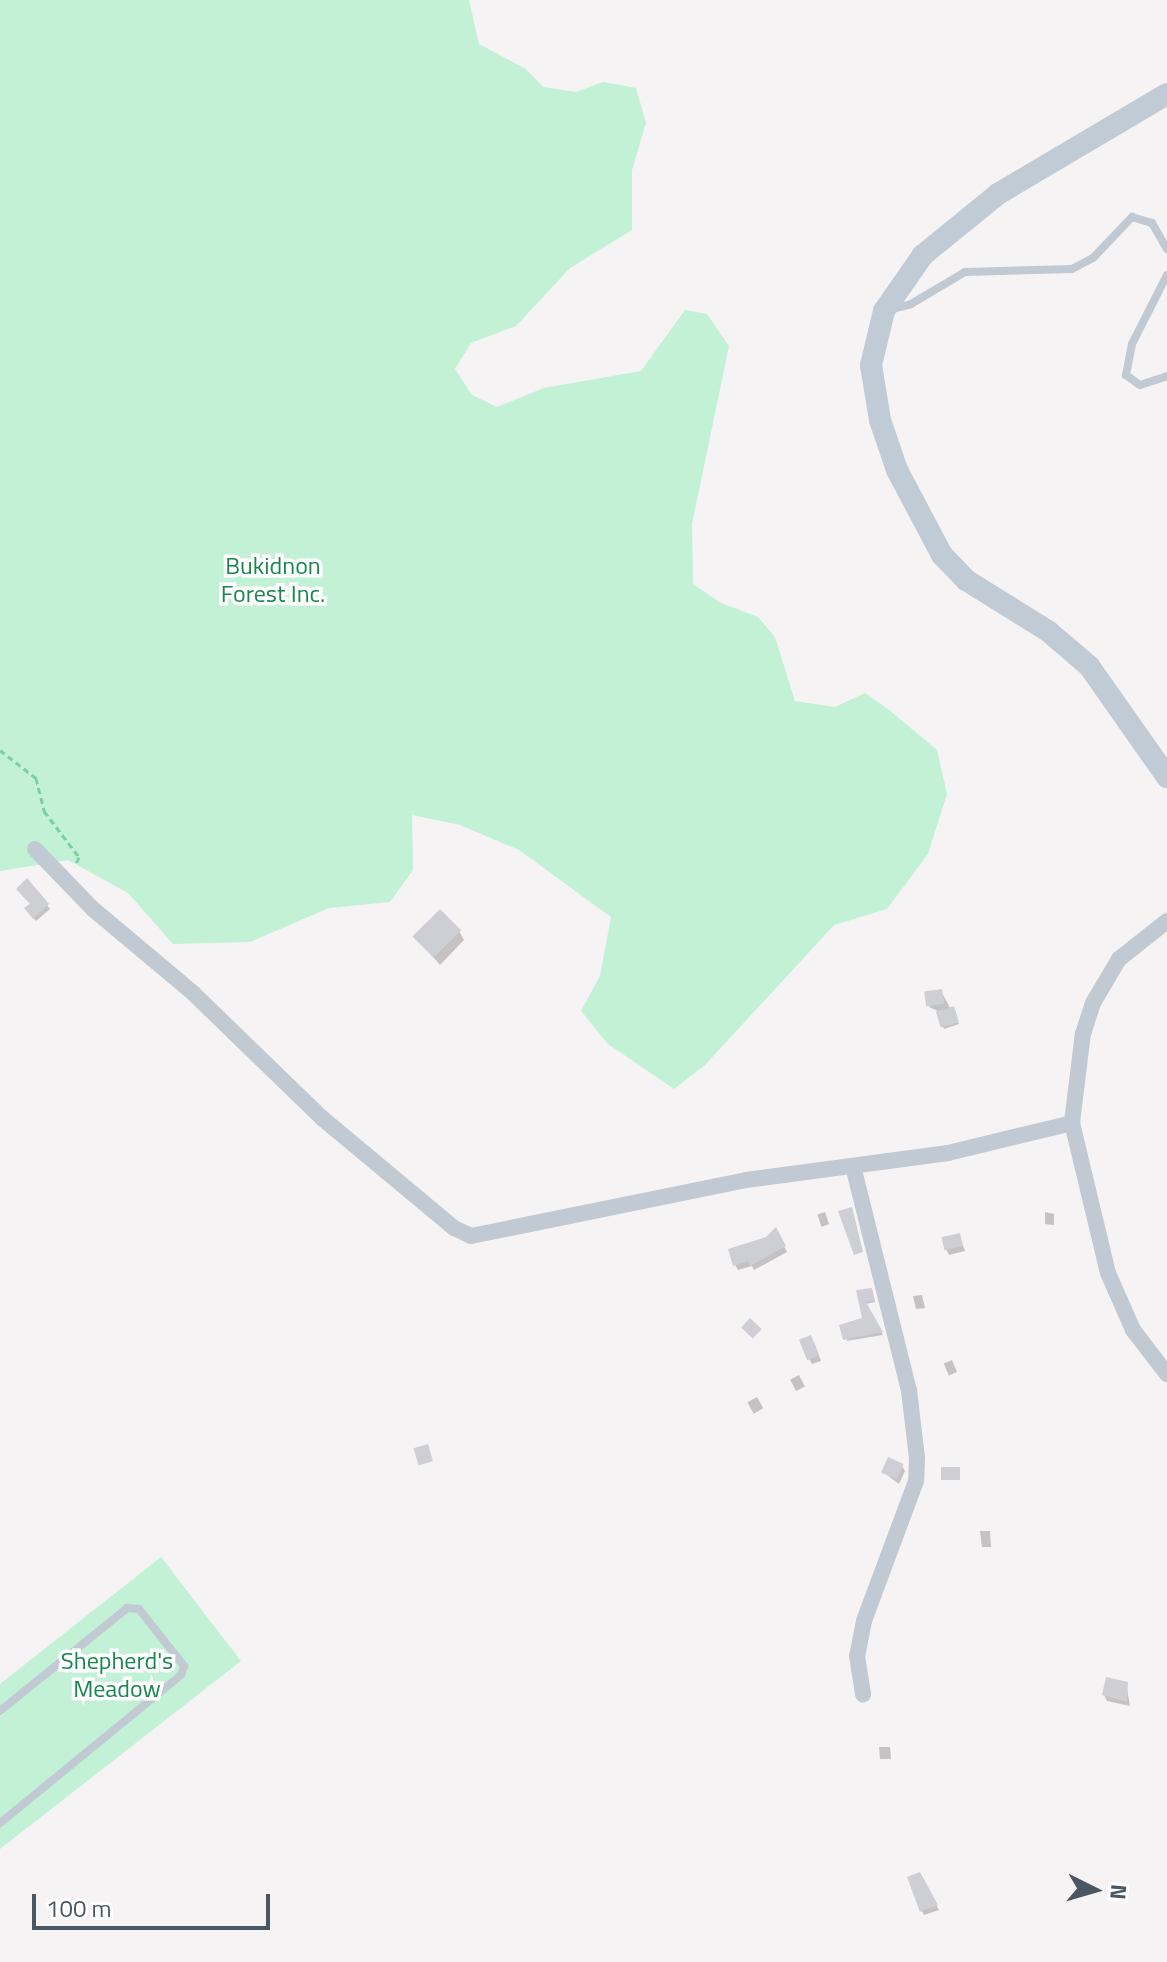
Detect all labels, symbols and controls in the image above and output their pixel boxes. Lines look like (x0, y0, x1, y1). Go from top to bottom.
park label: Bukidnon Forest Inc. (221, 552, 325, 608)
park label: Shepherd's Meadow (61, 1647, 173, 1703)
north arrow (1055, 1850, 1135, 1930)
scale bar (36, 1878, 274, 1928)
text: N (1101, 1883, 1137, 1901)
text: 100 m (46, 1890, 112, 1926)

